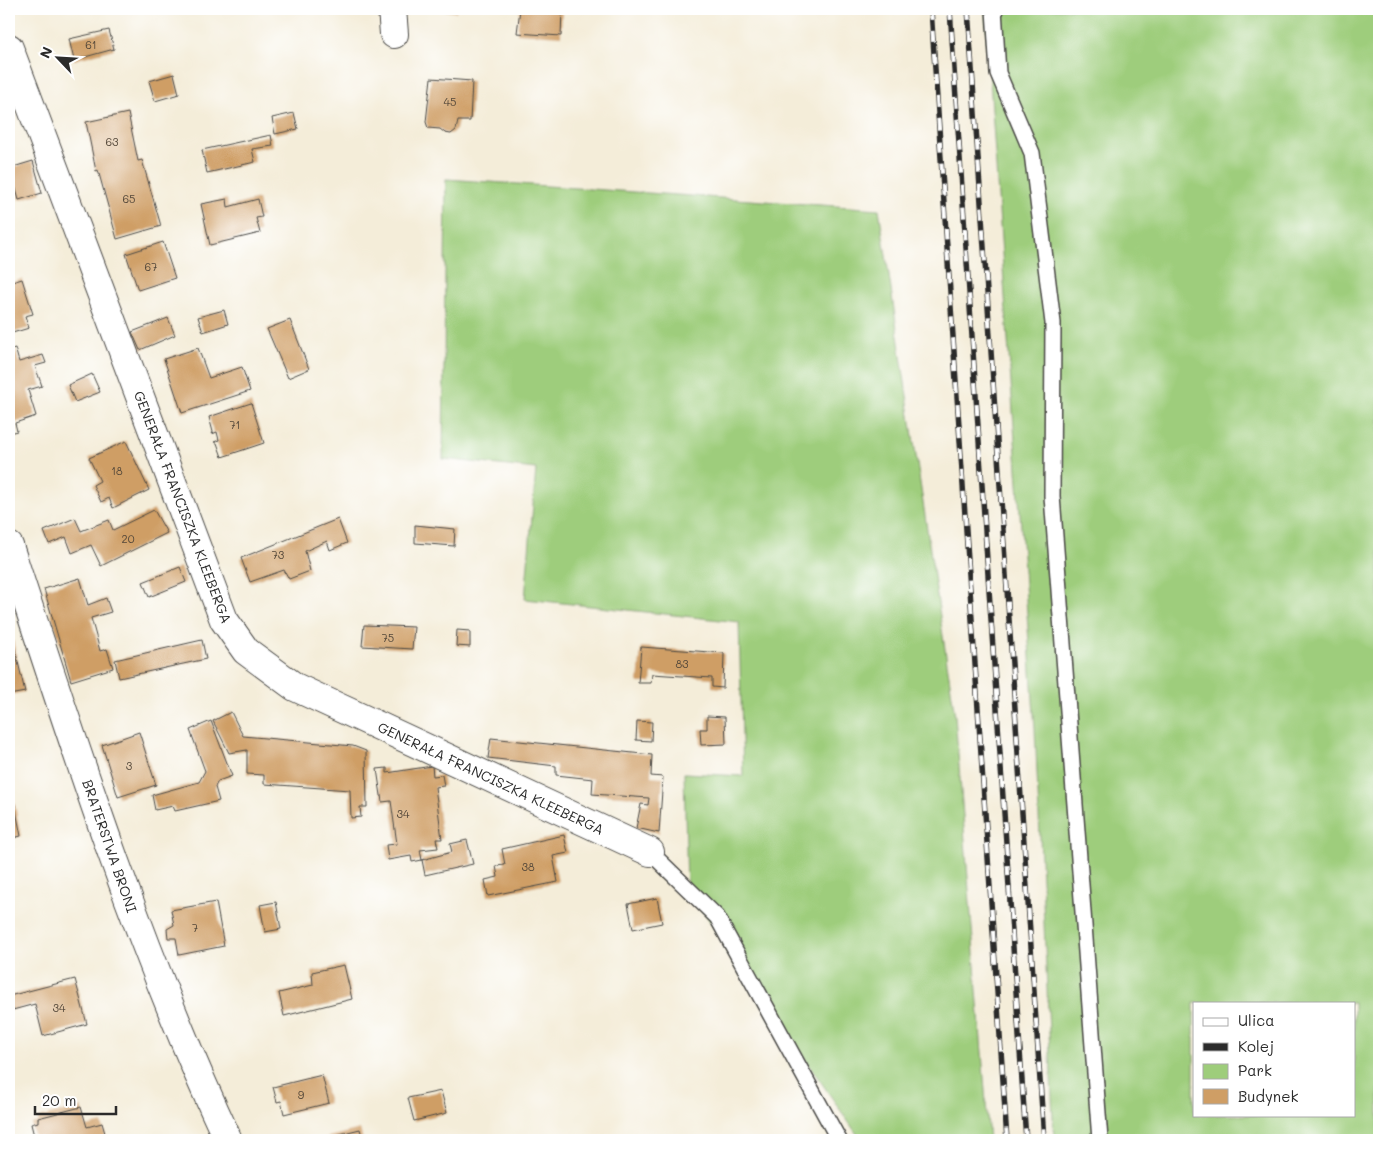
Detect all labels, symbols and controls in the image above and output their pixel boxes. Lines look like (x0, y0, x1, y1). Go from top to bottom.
north arrow (32, 32, 82, 82)
house number: 61 (85, 37, 97, 52)
text: N (35, 43, 57, 61)
house number: 45 (444, 94, 456, 109)
house number: 63 (105, 134, 119, 149)
house number: 65 (122, 191, 136, 206)
house number: 67 (145, 259, 157, 274)
street label: GENERAŁA FRANCISZKA KLEEBERGA (130, 388, 236, 626)
house number: 71 (229, 417, 241, 432)
house number: 18 (111, 463, 123, 478)
house number: 20 (122, 531, 135, 546)
house number: 73 (272, 547, 285, 562)
house number: 75 (382, 630, 394, 645)
house number: 83 (675, 656, 689, 671)
street label: GENERAŁA FRANCISZKA KLEEBERGA (375, 717, 607, 839)
house number: 3 (126, 758, 133, 773)
street label: BRATERSTWA BRONI (78, 777, 142, 915)
house number: 34 (397, 806, 410, 821)
house number: 38 (521, 859, 535, 874)
house number: 7 (192, 920, 198, 935)
house number: 34 (53, 1000, 66, 1015)
legend (1193, 1002, 1356, 1116)
text: Ulica (1238, 1010, 1275, 1030)
text: Kolej (1238, 1036, 1274, 1056)
text: Park (1238, 1060, 1272, 1080)
scale bar (35, 1084, 116, 1116)
text: Budynek (1238, 1086, 1298, 1106)
house number: 9 (298, 1087, 305, 1102)
text: 20 m (42, 1090, 76, 1110)

